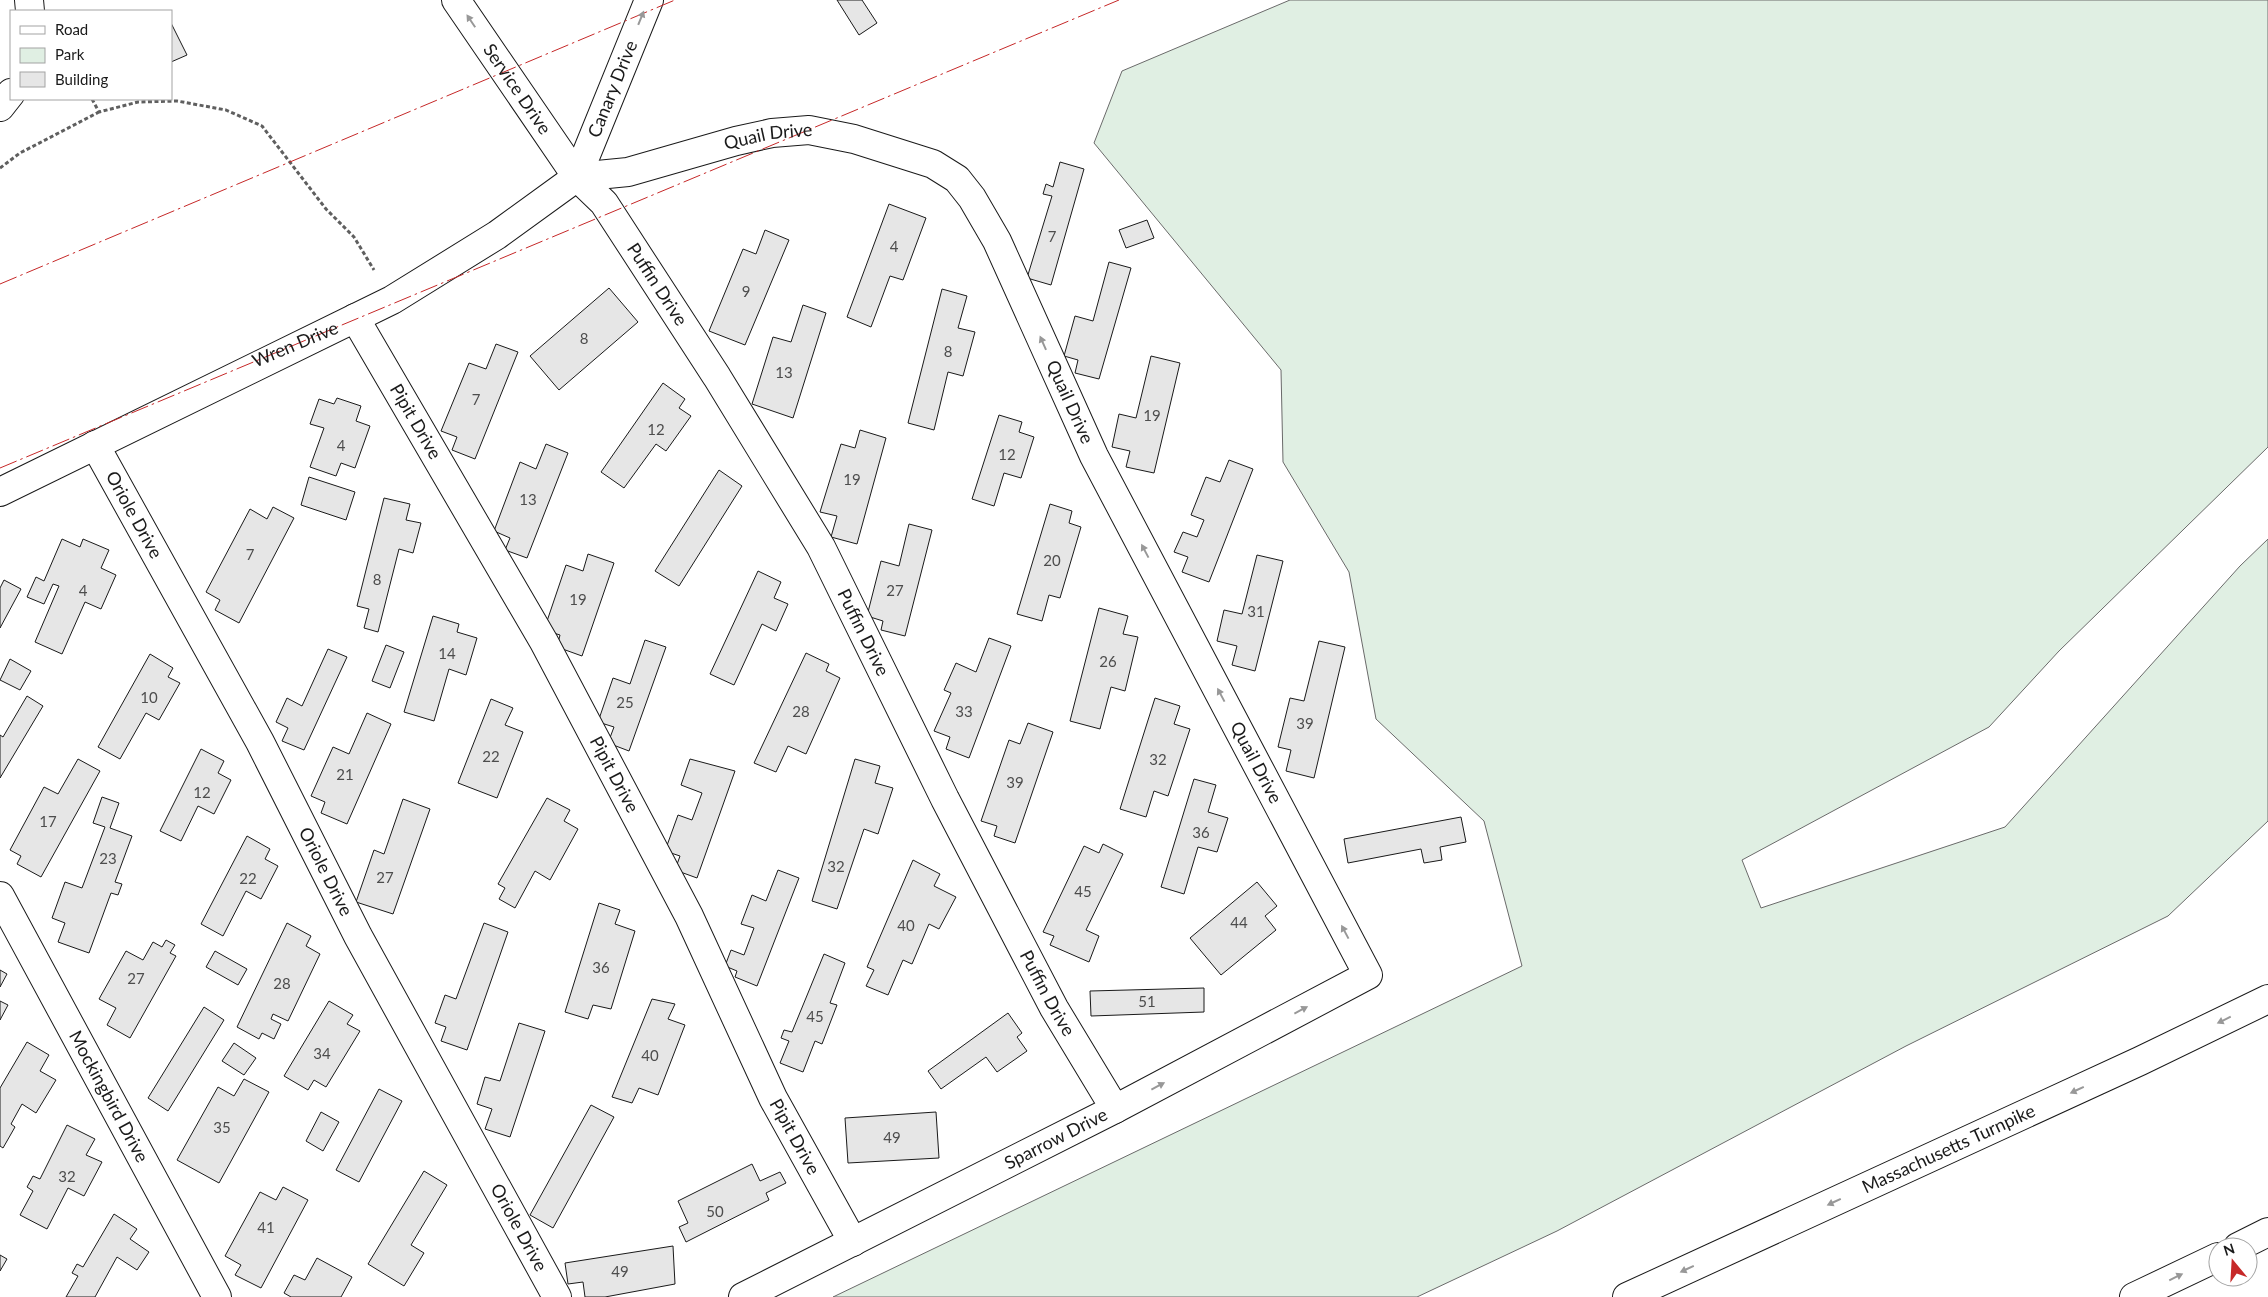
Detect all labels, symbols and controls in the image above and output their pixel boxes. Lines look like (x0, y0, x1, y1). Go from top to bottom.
legend (10, 10, 172, 100)
one-way arrow (638, 11, 645, 26)
one-way arrow (466, 14, 476, 28)
text: Road (55, 20, 88, 38)
street label: Canary Drive (582, 37, 641, 140)
street label: Service Drive (479, 39, 556, 138)
text: Park (55, 45, 85, 63)
text: Building (55, 70, 108, 88)
street label: Quail Drive (721, 118, 813, 154)
house number: 7 (1048, 227, 1057, 245)
house number: 4 (890, 237, 899, 255)
street label: Puffin Drive (623, 238, 693, 329)
house number: 9 (742, 282, 750, 300)
street label: Wren Drive (249, 316, 341, 371)
house number: 8 (580, 329, 588, 347)
one-way arrow (1039, 336, 1047, 350)
house number: 8 (944, 342, 952, 360)
street label: Quail Drive (1042, 356, 1099, 447)
house number: 13 (775, 363, 793, 381)
street label: Pipit Drive (386, 380, 447, 463)
house number: 7 (472, 390, 481, 408)
house number: 19 (1143, 406, 1161, 424)
house number: 12 (647, 420, 665, 438)
house number: 4 (337, 436, 346, 454)
house number: 12 (998, 445, 1016, 463)
street label: Oriole Drive (102, 467, 168, 562)
house number: 19 (843, 470, 861, 488)
house number: 13 (519, 490, 537, 508)
one-way arrow (1141, 544, 1149, 559)
house number: 7 (246, 545, 255, 563)
house number: 20 (1043, 551, 1061, 569)
house number: 8 (373, 570, 381, 588)
house number: 4 (79, 581, 88, 599)
house number: 27 (886, 581, 904, 599)
street label: Puffin Drive (833, 585, 895, 679)
house number: 19 (569, 590, 587, 608)
house number: 31 (1247, 602, 1265, 620)
house number: 14 (438, 644, 456, 662)
house number: 26 (1099, 652, 1117, 670)
house number: 10 (140, 688, 158, 706)
one-way arrow (1217, 688, 1225, 702)
house number: 25 (616, 693, 634, 711)
house number: 28 (792, 702, 810, 720)
house number: 33 (955, 702, 973, 720)
house number: 39 (1296, 714, 1314, 732)
street label: Quail Drive (1226, 717, 1287, 807)
street label: Pipit Drive (586, 732, 644, 816)
house number: 22 (482, 747, 500, 765)
house number: 32 (1149, 750, 1167, 768)
house number: 21 (336, 765, 354, 783)
house number: 39 (1006, 773, 1024, 791)
house number: 12 (193, 783, 211, 801)
house number: 17 (39, 812, 57, 830)
street label: Oriole Drive (295, 823, 358, 919)
house number: 36 (1192, 823, 1210, 841)
house number: 23 (99, 849, 117, 867)
house number: 32 (827, 857, 845, 875)
house number: 27 (376, 868, 394, 886)
house number: 22 (239, 869, 257, 887)
house number: 45 (1074, 882, 1092, 900)
house number: 44 (1230, 913, 1248, 931)
house number: 40 (897, 916, 915, 934)
one-way arrow (1341, 925, 1349, 939)
street label: Puffin Drive (1016, 946, 1080, 1040)
house number: 36 (592, 958, 610, 976)
house number: 27 (127, 969, 145, 987)
house number: 28 (273, 974, 291, 992)
house number: 51 (1138, 992, 1156, 1010)
one-way arrow (1294, 1006, 1308, 1014)
house number: 45 (806, 1007, 824, 1025)
one-way arrow (2217, 1016, 2231, 1024)
street label: Mockingbird Drive (65, 1026, 154, 1166)
house number: 34 (313, 1044, 331, 1062)
house number: 40 (641, 1046, 659, 1064)
one-way arrow (1150, 1082, 1165, 1090)
one-way arrow (2070, 1086, 2085, 1094)
street label: Pipit Drive (766, 1095, 825, 1178)
street label: Massachusetts Turnpike (1858, 1099, 2038, 1197)
street label: Sparrow Drive (1000, 1103, 1111, 1173)
house number: 35 (213, 1118, 231, 1136)
house number: 49 (883, 1128, 901, 1146)
house number: 32 (58, 1167, 76, 1185)
street label: Oriole Drive (487, 1179, 553, 1275)
one-way arrow (1827, 1198, 1841, 1206)
house number: 50 (706, 1202, 724, 1220)
house number: 41 (257, 1218, 275, 1236)
north arrow (2208, 1237, 2258, 1287)
text: N (2221, 1239, 2237, 1259)
house number: 49 (611, 1262, 629, 1280)
one-way arrow (1680, 1266, 1694, 1274)
one-way arrow (2169, 1273, 2183, 1281)

